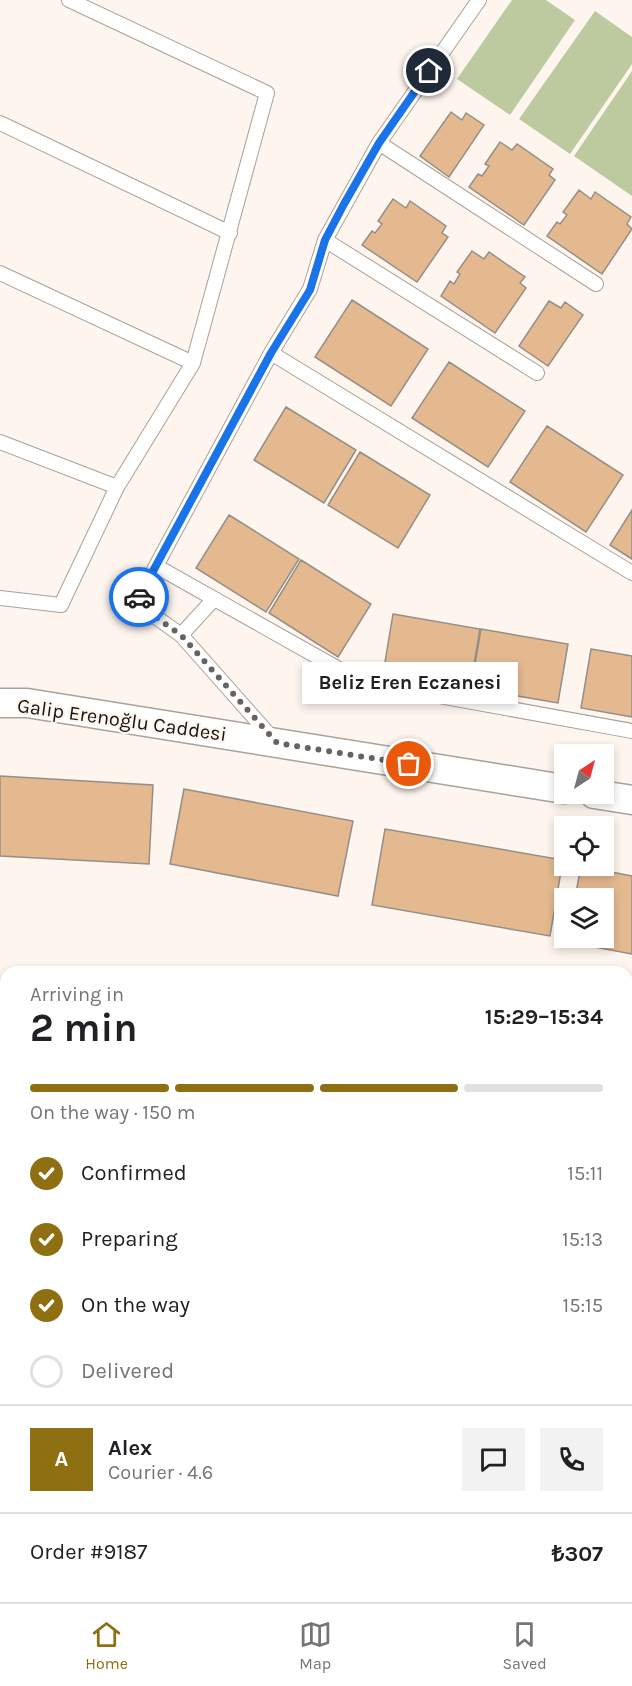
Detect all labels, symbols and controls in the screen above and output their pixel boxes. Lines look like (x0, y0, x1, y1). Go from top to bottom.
pin (403, 45, 454, 96)
icon: home (412, 54, 445, 87)
courier (109, 567, 169, 627)
icon: car (123, 581, 156, 614)
callout: Beliz Eren Eczanesi (301, 662, 517, 704)
text: Beliz Eren Eczanesi (319, 671, 501, 694)
street label: Galip Erenoğlu Caddesi (16, 694, 228, 746)
pin (383, 738, 434, 789)
north arrow (554, 744, 614, 804)
map controls (554, 744, 614, 948)
icon: bag (392, 747, 425, 780)
button: locate (554, 816, 614, 876)
button: layers (554, 888, 614, 948)
text: Arriving in (30, 983, 124, 1006)
text: 15:29–15:34 (485, 1004, 603, 1030)
text: 2 min (30, 1005, 138, 1051)
text: On the way · 150 m (30, 1101, 195, 1124)
icon: check (30, 1157, 63, 1190)
text: Confirmed (81, 1160, 187, 1186)
text: 15:11 (567, 1162, 603, 1185)
icon: check (30, 1223, 63, 1256)
text: Preparing (81, 1226, 178, 1252)
text: 15:13 (562, 1228, 603, 1251)
icon: check (30, 1289, 63, 1322)
text: On the way (81, 1292, 190, 1318)
text: 15:15 (563, 1294, 603, 1317)
text: Delivered (81, 1358, 174, 1384)
button: chat (462, 1428, 525, 1491)
button: phone (540, 1428, 603, 1491)
text: Alex (108, 1435, 152, 1461)
text: A (55, 1446, 68, 1472)
text: Courier · 4.6 (108, 1461, 213, 1484)
text: Order #9187 (30, 1539, 147, 1565)
text: ₺307 (552, 1541, 603, 1567)
tab: Home (85, 1618, 128, 1673)
tab: Map (299, 1618, 332, 1673)
tab: Saved (502, 1618, 547, 1673)

